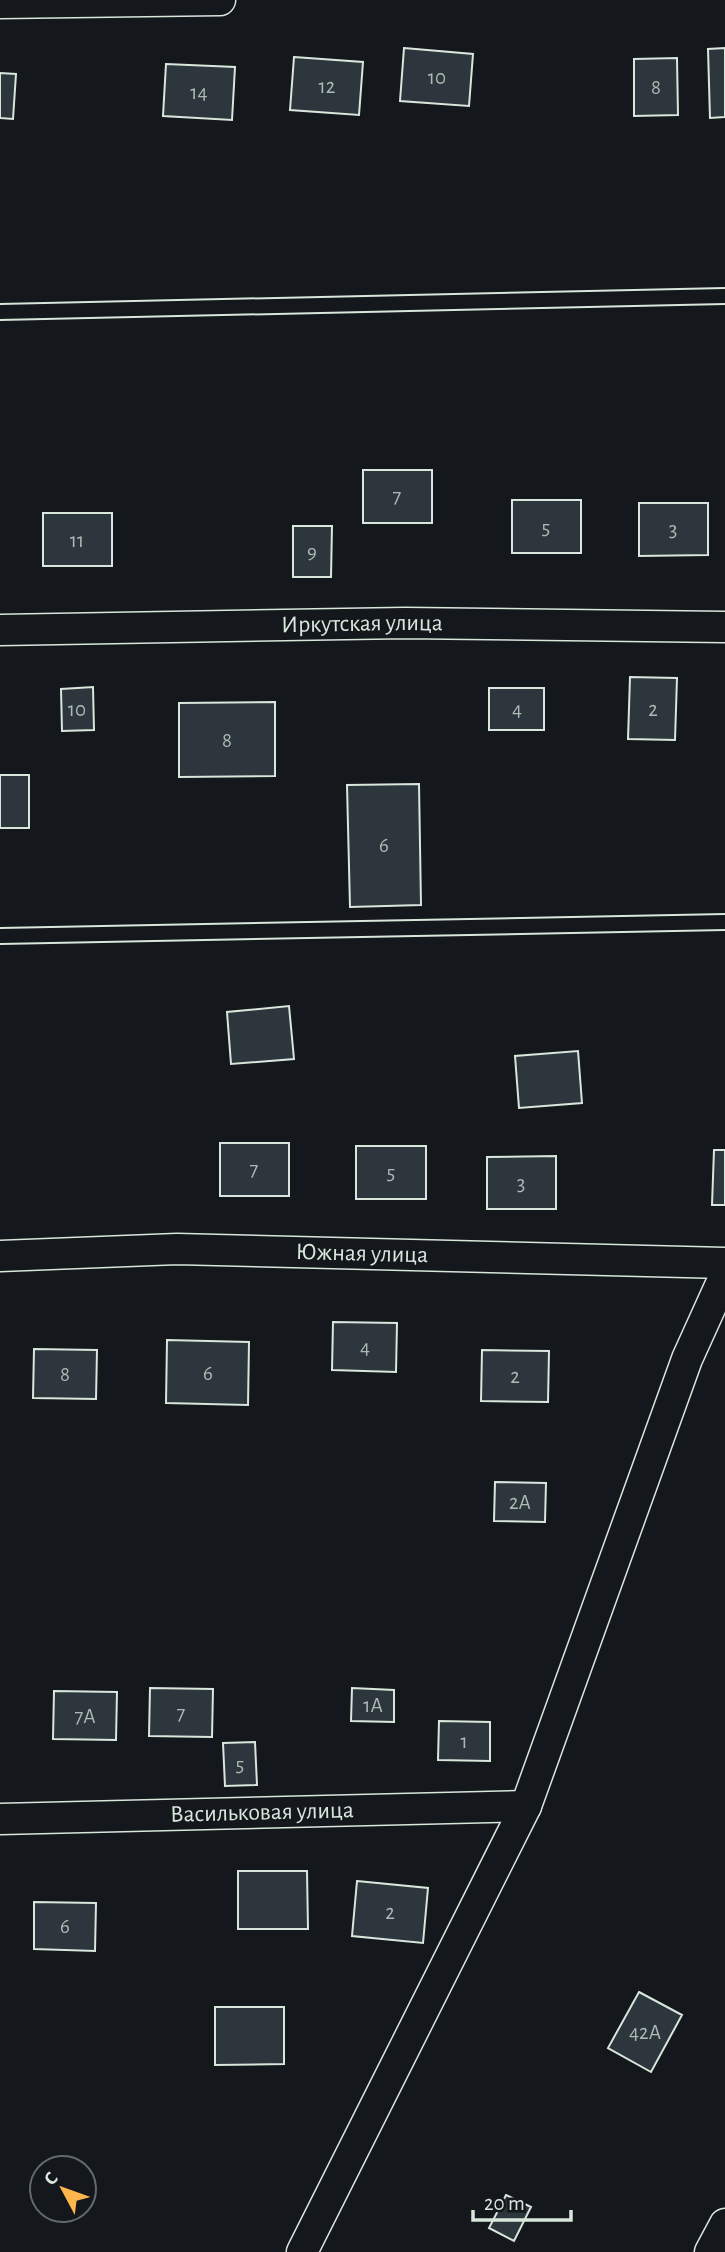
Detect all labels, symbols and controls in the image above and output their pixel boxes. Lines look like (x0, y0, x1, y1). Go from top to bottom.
house number: 10 (428, 67, 446, 88)
house number: 12 (319, 76, 335, 97)
house number: 8 (651, 77, 661, 98)
house number: 14 (190, 82, 208, 103)
house number: 7 (393, 486, 402, 507)
house number: 5 (542, 517, 550, 538)
house number: 3 (669, 519, 677, 540)
house number: 11 (70, 530, 84, 551)
house number: 9 (307, 541, 317, 562)
street label: Иркутская улица (281, 611, 443, 637)
house number: 10 (68, 699, 86, 720)
house number: 4 (512, 699, 522, 720)
house number: 2 (648, 699, 658, 720)
house number: 8 (222, 730, 232, 751)
house number: 6 (379, 835, 389, 856)
house number: 7 (250, 1159, 259, 1180)
house number: 5 (387, 1162, 395, 1183)
house number: 3 (517, 1173, 525, 1194)
street label: Южная улица (295, 1240, 428, 1267)
house number: 4 (360, 1337, 370, 1358)
house number: 6 (203, 1363, 213, 1384)
house number: 8 (60, 1364, 70, 1385)
house number: 2 (510, 1366, 520, 1387)
house number: 2А (509, 1492, 531, 1513)
house number: 1А (363, 1695, 383, 1716)
house number: 7 (177, 1703, 186, 1724)
house number: 7А (74, 1706, 96, 1727)
house number: 1 (460, 1731, 468, 1752)
house number: 5 (236, 1754, 244, 1775)
street label: Васильковая улица (170, 1798, 354, 1827)
house number: 2 (385, 1902, 395, 1923)
house number: 6 (60, 1916, 70, 1937)
house number: 42А (629, 2022, 661, 2043)
north arrow (28, 2154, 98, 2224)
text: С (41, 2169, 62, 2189)
scale bar (473, 2178, 571, 2222)
text: 20 m (484, 2193, 525, 2214)

